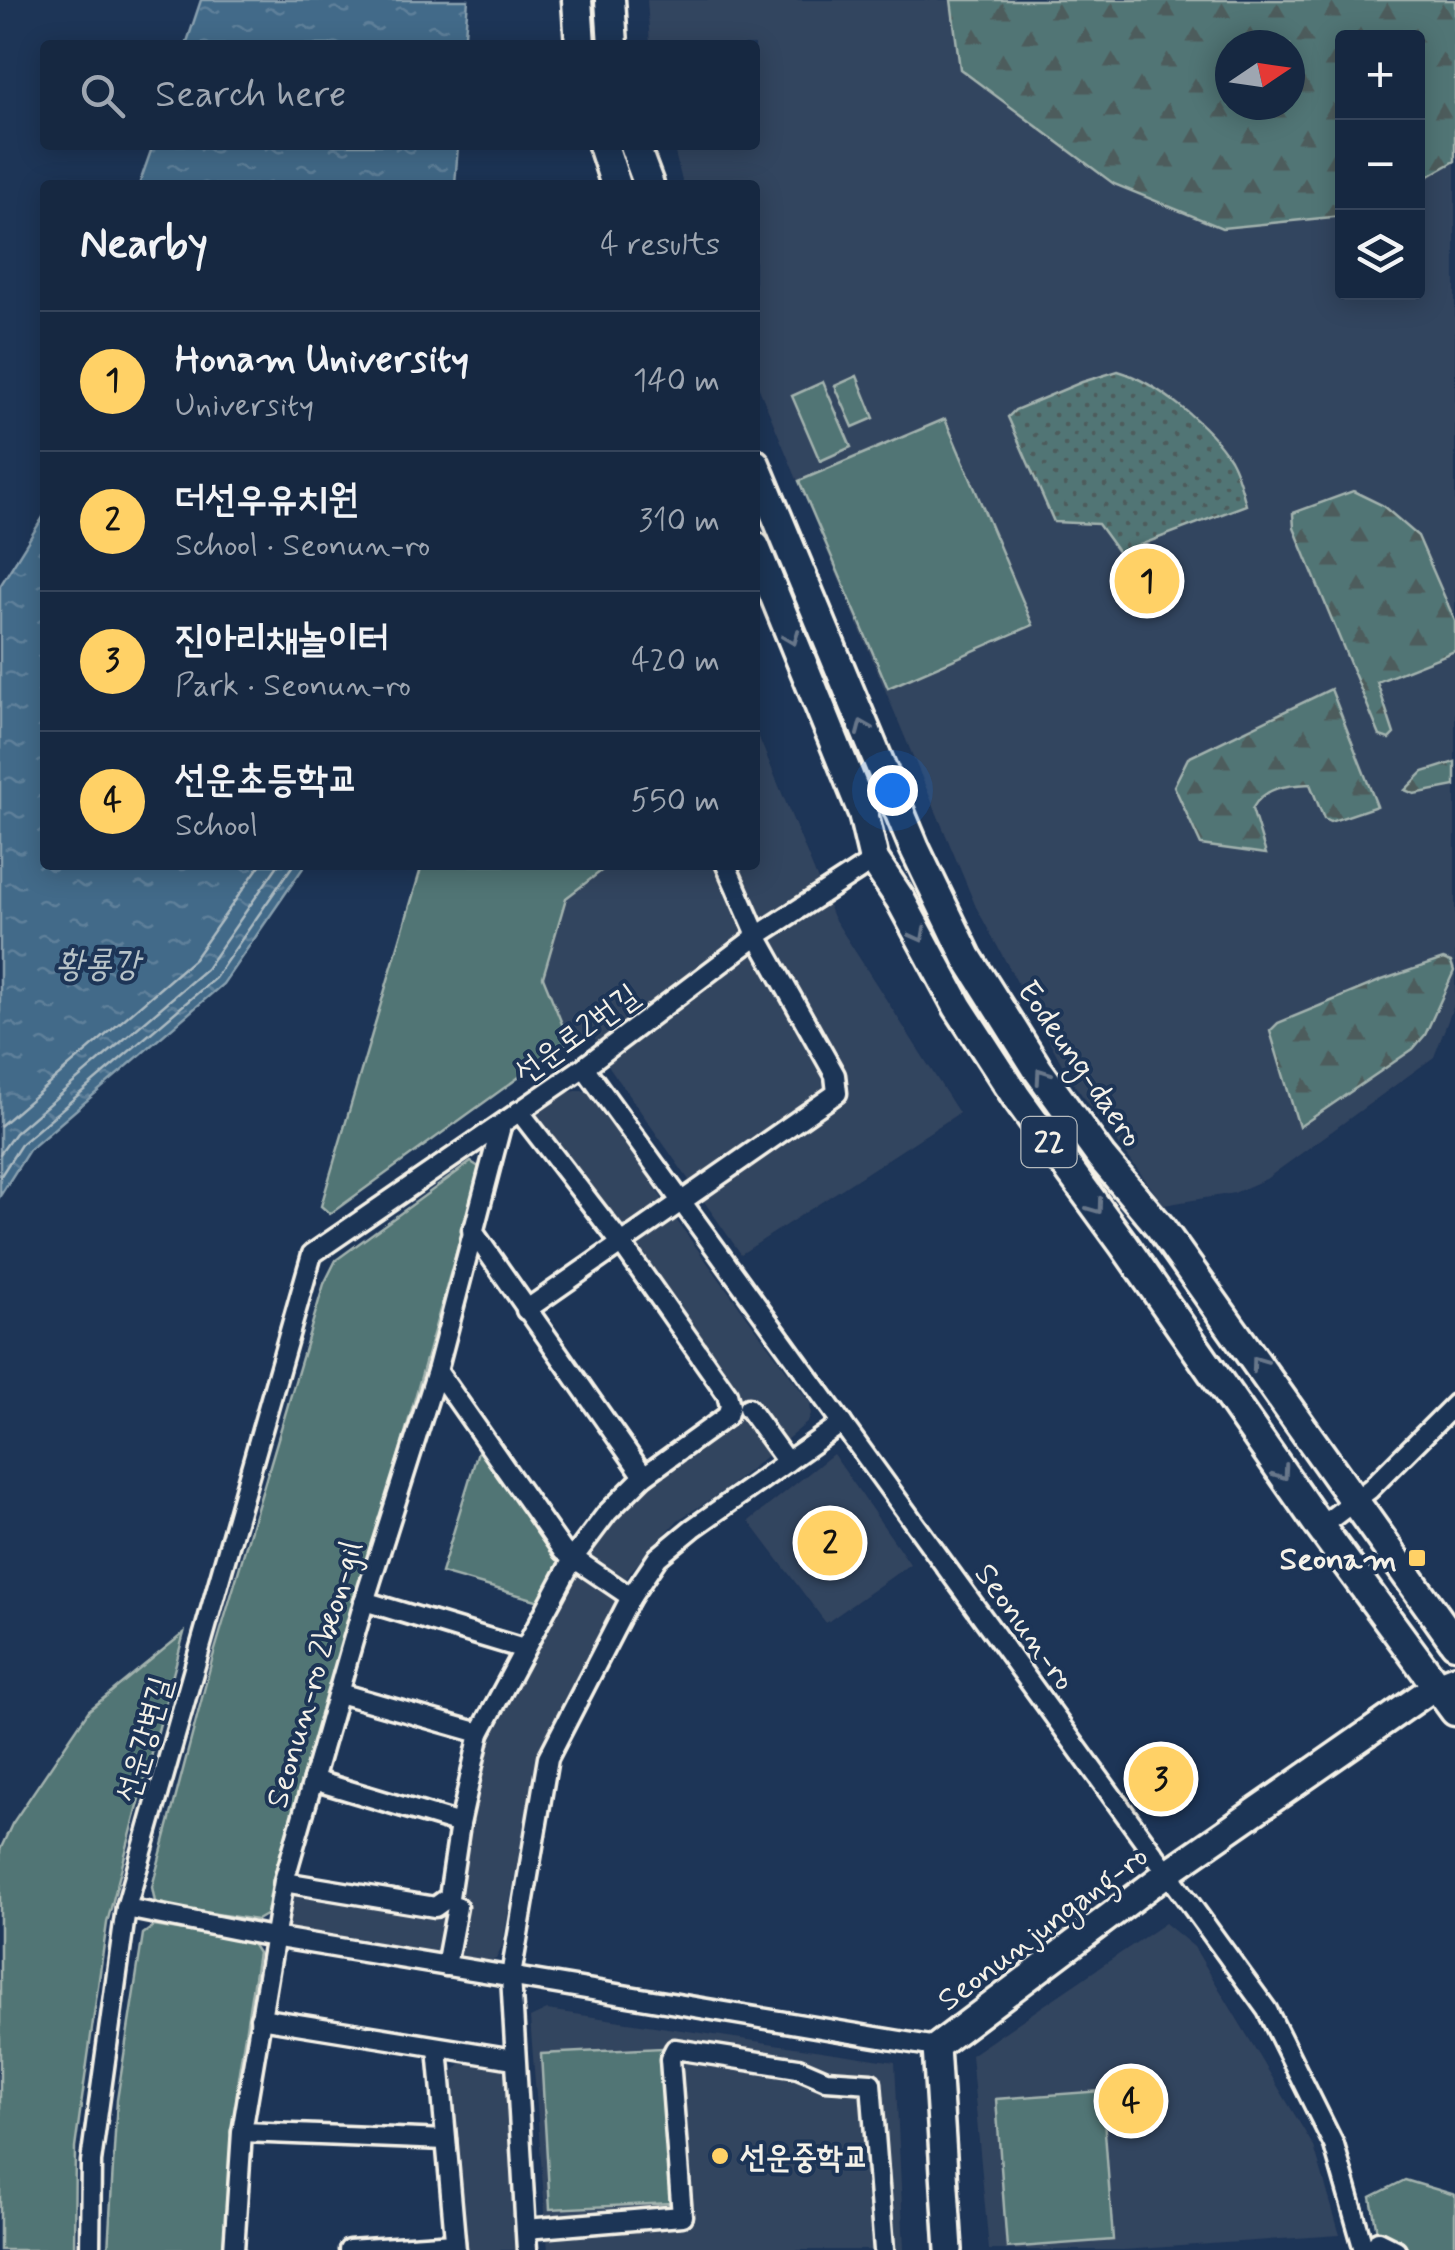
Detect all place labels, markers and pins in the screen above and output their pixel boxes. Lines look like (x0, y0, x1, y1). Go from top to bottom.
pin: 1 (1114, 544, 1180, 618)
pin: 2 (798, 1506, 862, 1580)
place label: Seonam (1280, 1539, 1397, 1581)
marker: Seonam (1406, 1547, 1428, 1569)
pin: 3 (1128, 1742, 1194, 1816)
pin: 4 (1098, 2064, 1164, 2138)
place label: 선운중학교 (740, 2137, 869, 2179)
marker: 선운중학교 (709, 2145, 731, 2167)

